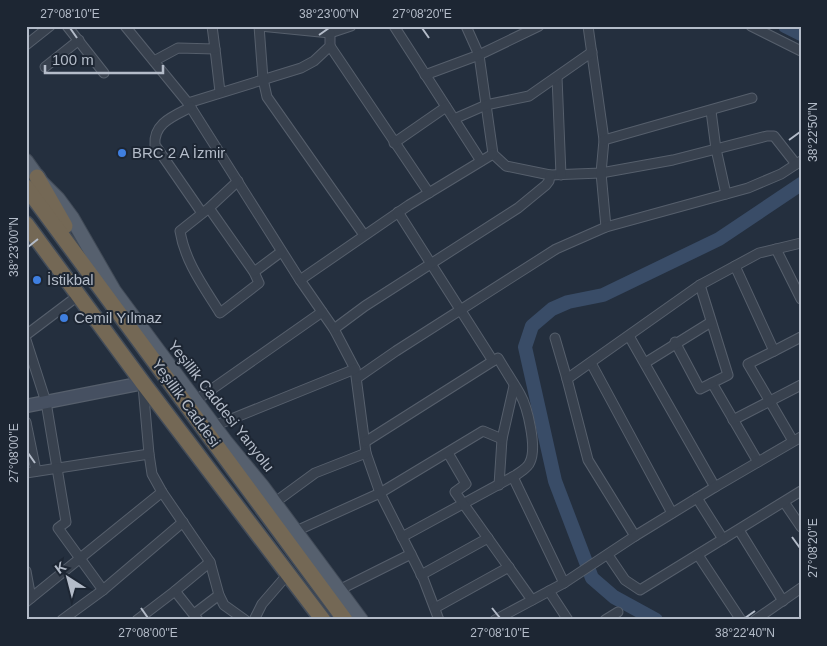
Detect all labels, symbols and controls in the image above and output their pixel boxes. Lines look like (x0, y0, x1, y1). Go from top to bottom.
text: 27°08'10"E (40, 7, 100, 21)
text: 38°23'00"N (299, 7, 359, 21)
text: 27°08'20"E (392, 7, 452, 21)
scale bar (45, 42, 162, 74)
text: 100 m (52, 51, 94, 68)
text: 38°22'50"N (806, 102, 820, 162)
place label: BRC 2 A İzmir (132, 144, 225, 161)
marker: BRC 2 A İzmir (116, 147, 128, 159)
text: 38°23'00"N (7, 217, 21, 277)
place label: İstikbal (47, 271, 94, 288)
marker: İstikbal (31, 274, 43, 286)
place label: Cemil Yılmaz (74, 309, 162, 326)
marker: Cemil Yılmaz (58, 312, 70, 324)
street label: Yeşillik Caddesi Yanyolu (165, 337, 278, 475)
street label: Yeşillik Caddesi (149, 355, 224, 450)
text: 27°08'00"E (7, 423, 21, 483)
text: 27°08'20"E (806, 518, 820, 578)
north arrow (42, 554, 92, 604)
text: K (52, 558, 69, 577)
text: 27°08'00"E (118, 626, 178, 640)
text: 27°08'10"E (470, 626, 530, 640)
text: 38°22'40"N (715, 626, 775, 640)

